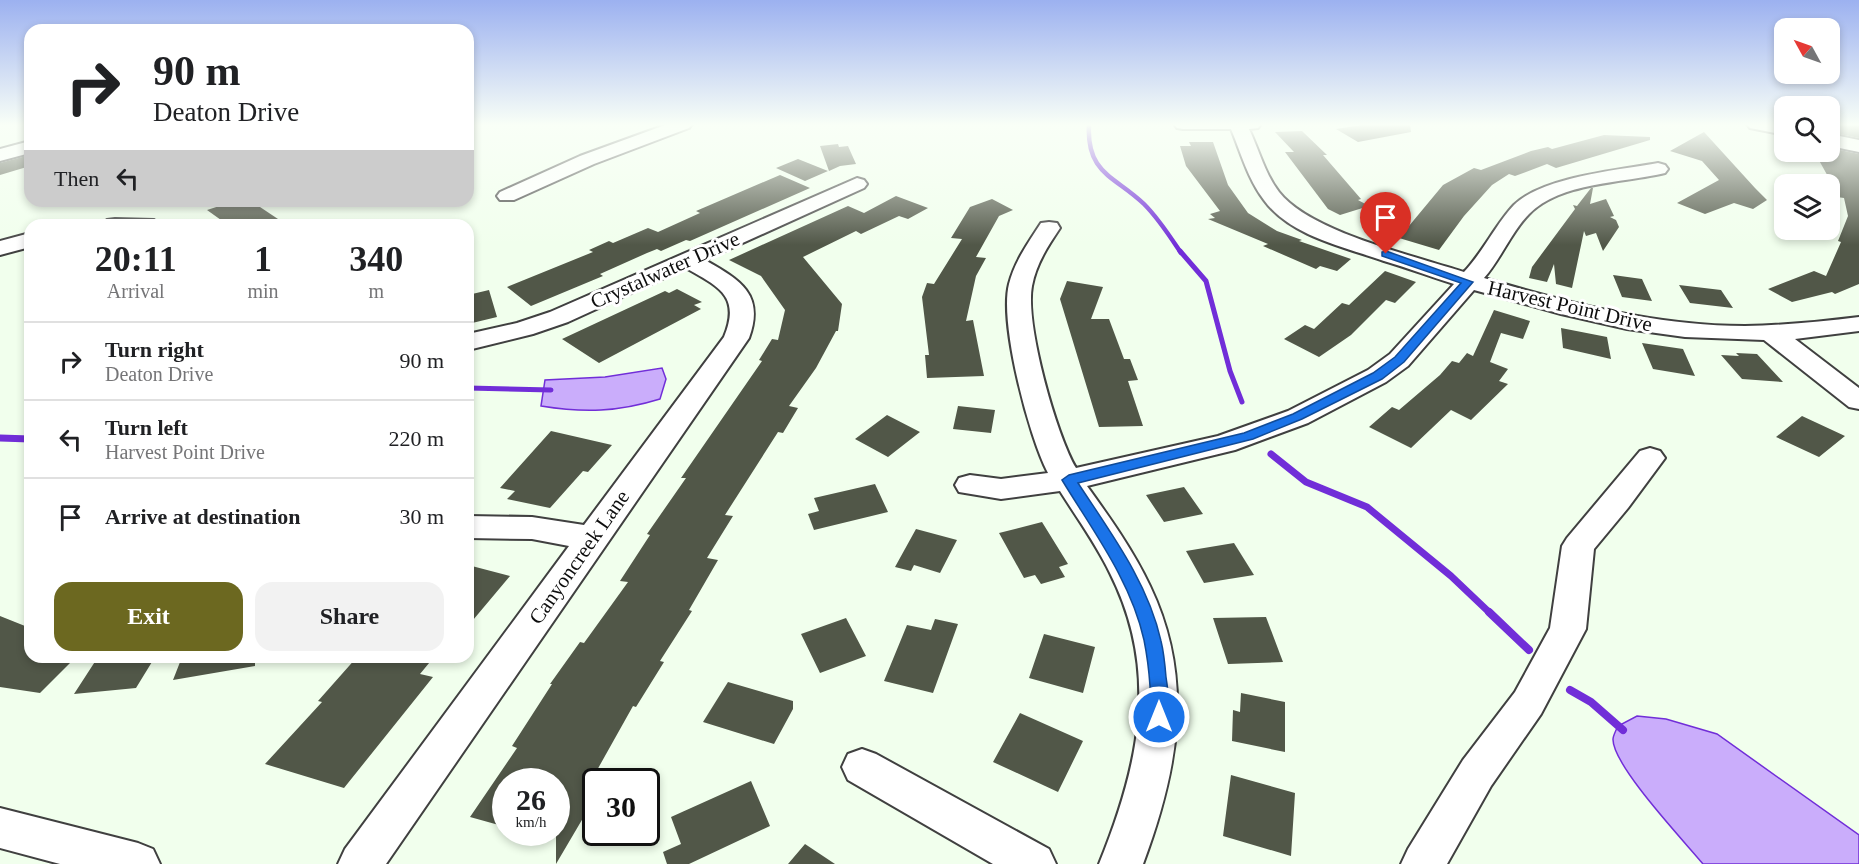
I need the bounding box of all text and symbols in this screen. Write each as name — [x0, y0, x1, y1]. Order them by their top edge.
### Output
north arrow — [1774, 18, 1840, 84]
map controls — [1774, 18, 1840, 240]
icon: right — [54, 48, 132, 126]
text: 90 m — [153, 48, 241, 94]
button: search — [1774, 96, 1840, 162]
text: Deaton Drive — [153, 97, 299, 127]
icon: left — [111, 162, 144, 195]
text: Then — [54, 166, 99, 191]
button: layers — [1774, 174, 1840, 240]
pin — [1360, 192, 1411, 254]
icon: arrive — [1369, 201, 1402, 234]
street label: Crystalwater Drive — [587, 226, 743, 314]
text: 20:11 — [95, 239, 177, 279]
text: 1 — [254, 239, 272, 279]
text: 340 — [349, 239, 403, 279]
street label: Harvest Point Drive — [1485, 275, 1655, 337]
text: Arrival — [107, 280, 165, 302]
text: min — [247, 280, 279, 302]
text: m — [368, 280, 384, 302]
text: Turn right — [105, 337, 204, 362]
icon: right — [54, 345, 87, 378]
text: 90 m — [399, 348, 444, 373]
text: Deaton Drive — [105, 363, 213, 385]
text: Turn left — [105, 415, 188, 440]
icon: left — [54, 423, 87, 456]
text: 220 m — [388, 426, 444, 451]
text: Harvest Point Drive — [105, 441, 265, 463]
street label: Canyoncreek Lane — [524, 485, 634, 629]
icon: arrive — [54, 501, 87, 534]
text: Arrive at destination — [105, 504, 301, 529]
text: 30 m — [399, 504, 444, 529]
button: Exit — [54, 582, 243, 651]
button: Share — [255, 582, 444, 651]
position arrow — [1127, 685, 1191, 749]
speed limit sign: 30 — [582, 768, 660, 846]
text: 26 — [516, 783, 546, 816]
text: km/h — [516, 814, 546, 830]

